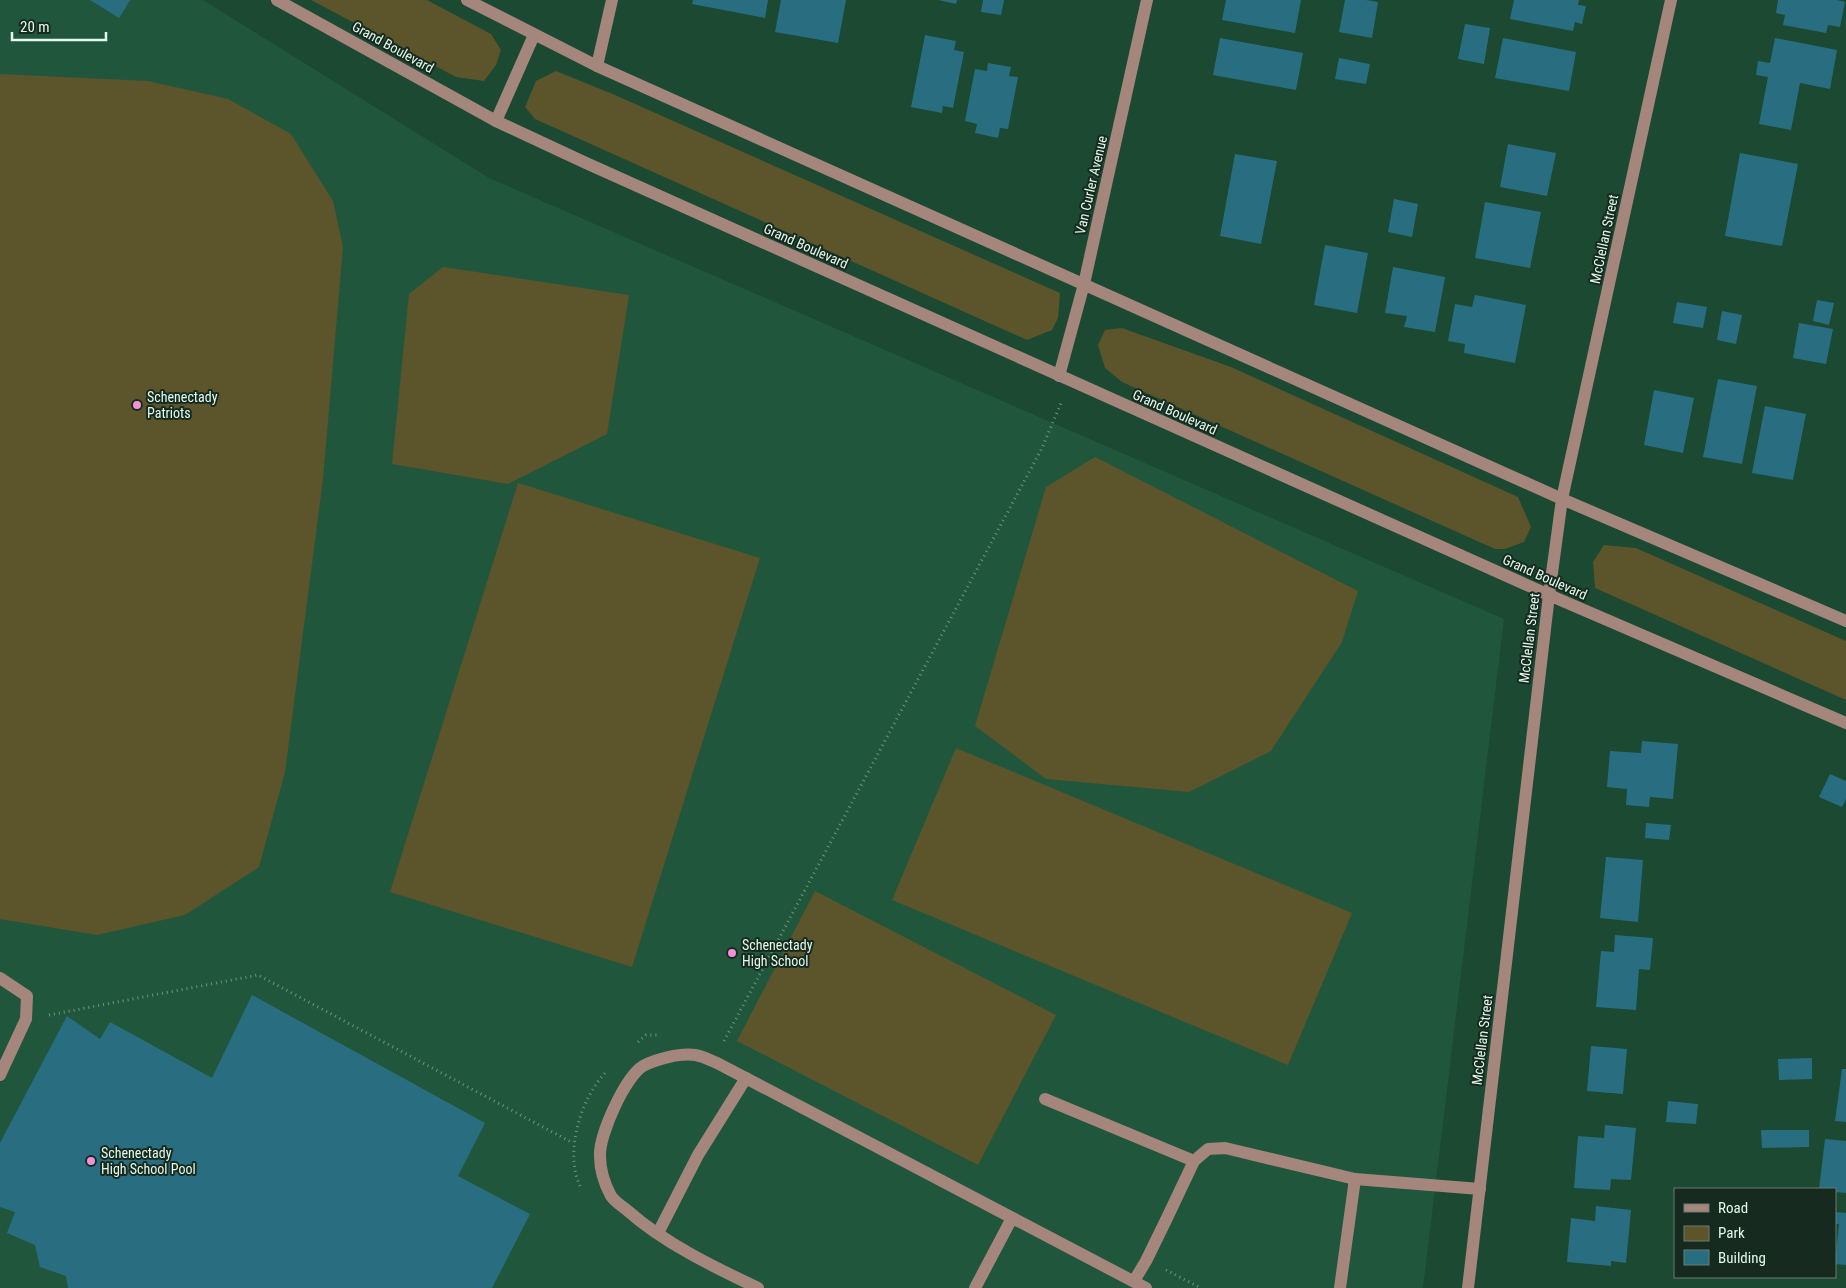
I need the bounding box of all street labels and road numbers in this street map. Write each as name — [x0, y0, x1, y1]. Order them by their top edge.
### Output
street label: Grand Boulevard — [349, 18, 437, 76]
street label: Van Curler Avenue — [1072, 134, 1110, 236]
street label: McClellan Street — [1587, 193, 1621, 285]
street label: Grand Boulevard — [761, 220, 851, 272]
street label: Grand Boulevard — [1130, 386, 1220, 438]
street label: Grand Boulevard — [1500, 551, 1590, 603]
street label: McClellan Street — [1516, 592, 1542, 684]
street label: McClellan Street — [1469, 994, 1495, 1086]

